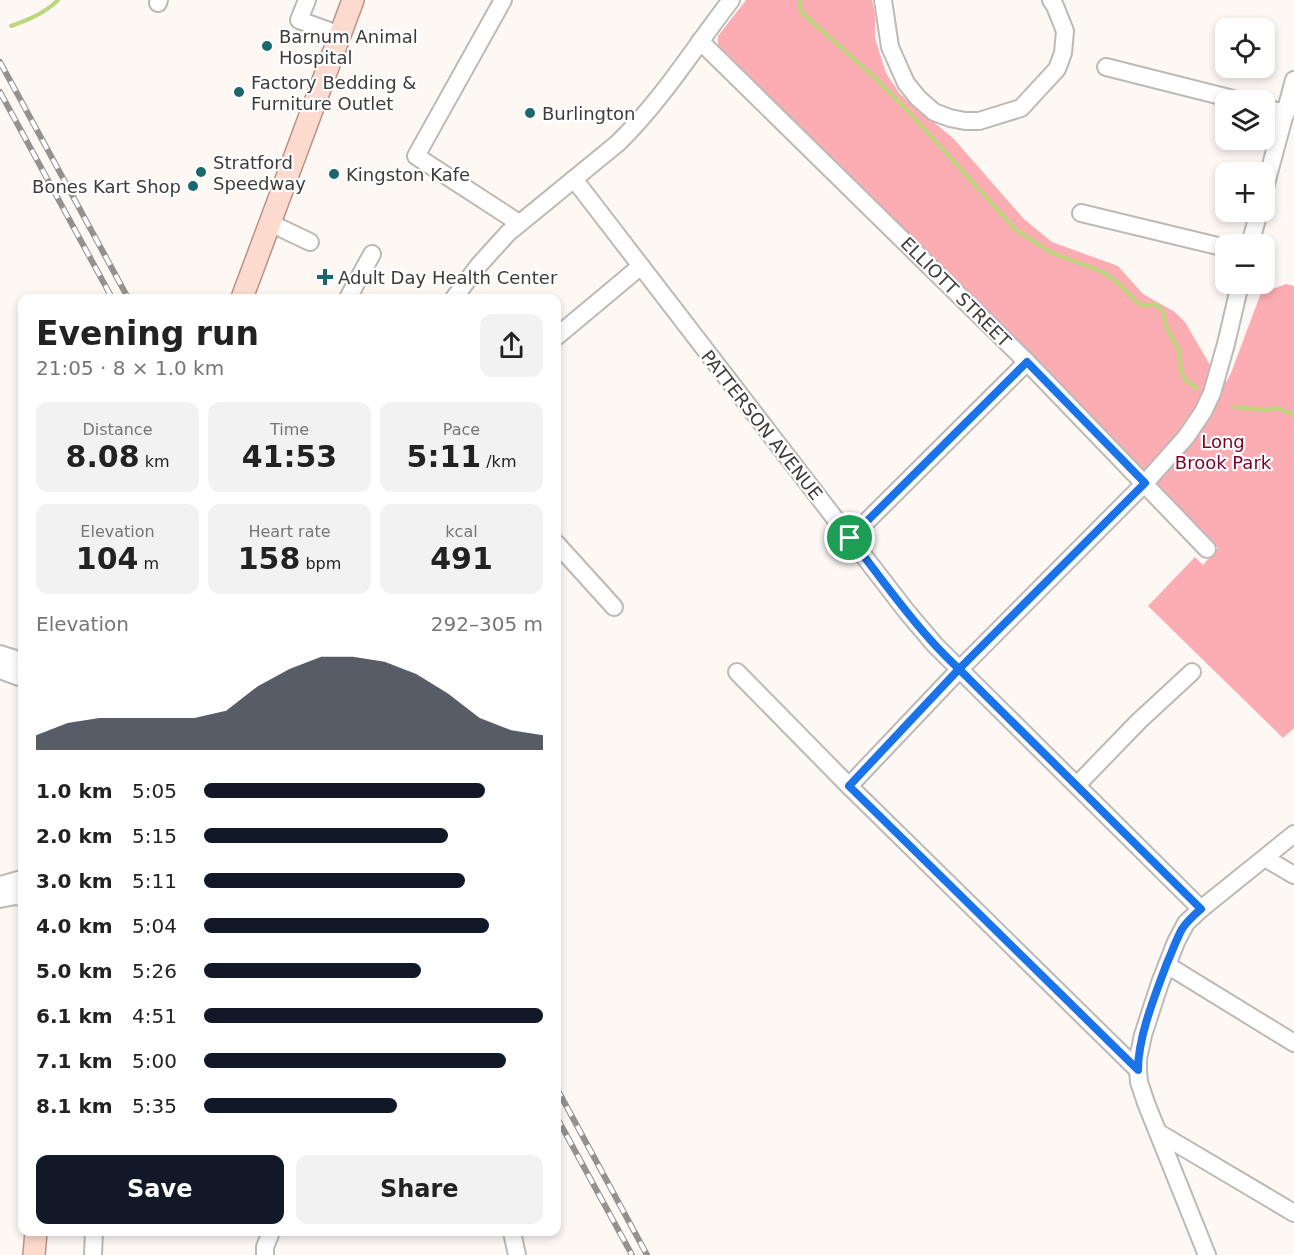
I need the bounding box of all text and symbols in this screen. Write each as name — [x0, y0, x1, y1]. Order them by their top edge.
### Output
map controls — [1215, 18, 1275, 294]
button: locate — [1215, 18, 1275, 78]
place label: Barnum Animal Hospital — [279, 26, 418, 68]
marker: Barnum Animal Hospital — [260, 39, 274, 53]
place label: Factory Bedding & Furniture Outlet — [251, 72, 416, 114]
marker: Factory Bedding & Furniture Outlet — [232, 85, 246, 99]
button: layers — [1215, 90, 1275, 150]
place label: Burlington — [542, 103, 635, 124]
marker: Burlington — [523, 106, 537, 120]
place label: Stratford Speedway — [213, 152, 306, 194]
button: + — [1215, 162, 1275, 222]
place label: Kingston Kafe — [346, 164, 470, 185]
marker: Stratford Speedway — [194, 165, 208, 179]
marker: Kingston Kafe — [327, 167, 341, 181]
place label: Bones Kart Shop — [32, 176, 181, 197]
marker: Bones Kart Shop — [186, 179, 200, 193]
street label: ELLIOTT STREET — [897, 233, 1016, 352]
button: − — [1215, 234, 1275, 294]
place label: Adult Day Health Center — [338, 267, 558, 288]
marker: Adult Day Health Center — [316, 268, 334, 286]
text: Evening run — [36, 314, 259, 353]
button: share — [480, 314, 543, 377]
street label: PATTERSON AVENUE — [697, 346, 827, 504]
text: 21:05 · 8 × 1.0 km — [36, 356, 224, 380]
text: Distance — [83, 420, 152, 439]
text: Time — [270, 420, 309, 439]
text: Pace — [443, 420, 480, 439]
park label: Long Brook Park — [1175, 431, 1272, 473]
text: 8.08 — [66, 439, 140, 474]
text: 41:53 — [242, 439, 337, 474]
text: 5:11 — [407, 439, 481, 474]
text: km — [140, 452, 169, 471]
text: /km — [481, 452, 516, 471]
pin — [824, 512, 875, 563]
icon: arrive — [833, 521, 866, 554]
text: Elevation — [80, 522, 155, 541]
text: Heart rate — [248, 522, 331, 541]
text: kcal — [445, 522, 478, 541]
text: 104 — [76, 541, 138, 576]
text: 158 — [238, 541, 300, 576]
text: 491 — [430, 541, 493, 576]
text: m — [138, 554, 159, 573]
text: bpm — [300, 554, 341, 573]
text: Elevation — [36, 612, 129, 636]
text: 292–305 m — [431, 612, 543, 636]
text: 1.0 km — [36, 779, 113, 803]
text: 5:05 — [132, 779, 177, 803]
text: 2.0 km — [36, 824, 113, 848]
text: 5:15 — [132, 824, 177, 848]
text: 3.0 km — [36, 869, 113, 893]
text: 5:11 — [132, 869, 177, 893]
text: 4.0 km — [36, 914, 113, 938]
text: 5:04 — [132, 914, 177, 938]
text: 5.0 km — [36, 959, 113, 983]
text: 5:26 — [132, 959, 177, 983]
text: 6.1 km — [36, 1004, 113, 1028]
text: 4:51 — [132, 1004, 177, 1028]
text: 7.1 km — [36, 1049, 113, 1073]
text: 5:00 — [132, 1049, 177, 1073]
text: 8.1 km — [36, 1094, 113, 1118]
text: 5:35 — [132, 1094, 177, 1118]
button: Save — [36, 1155, 284, 1224]
button: Share — [296, 1155, 543, 1224]

